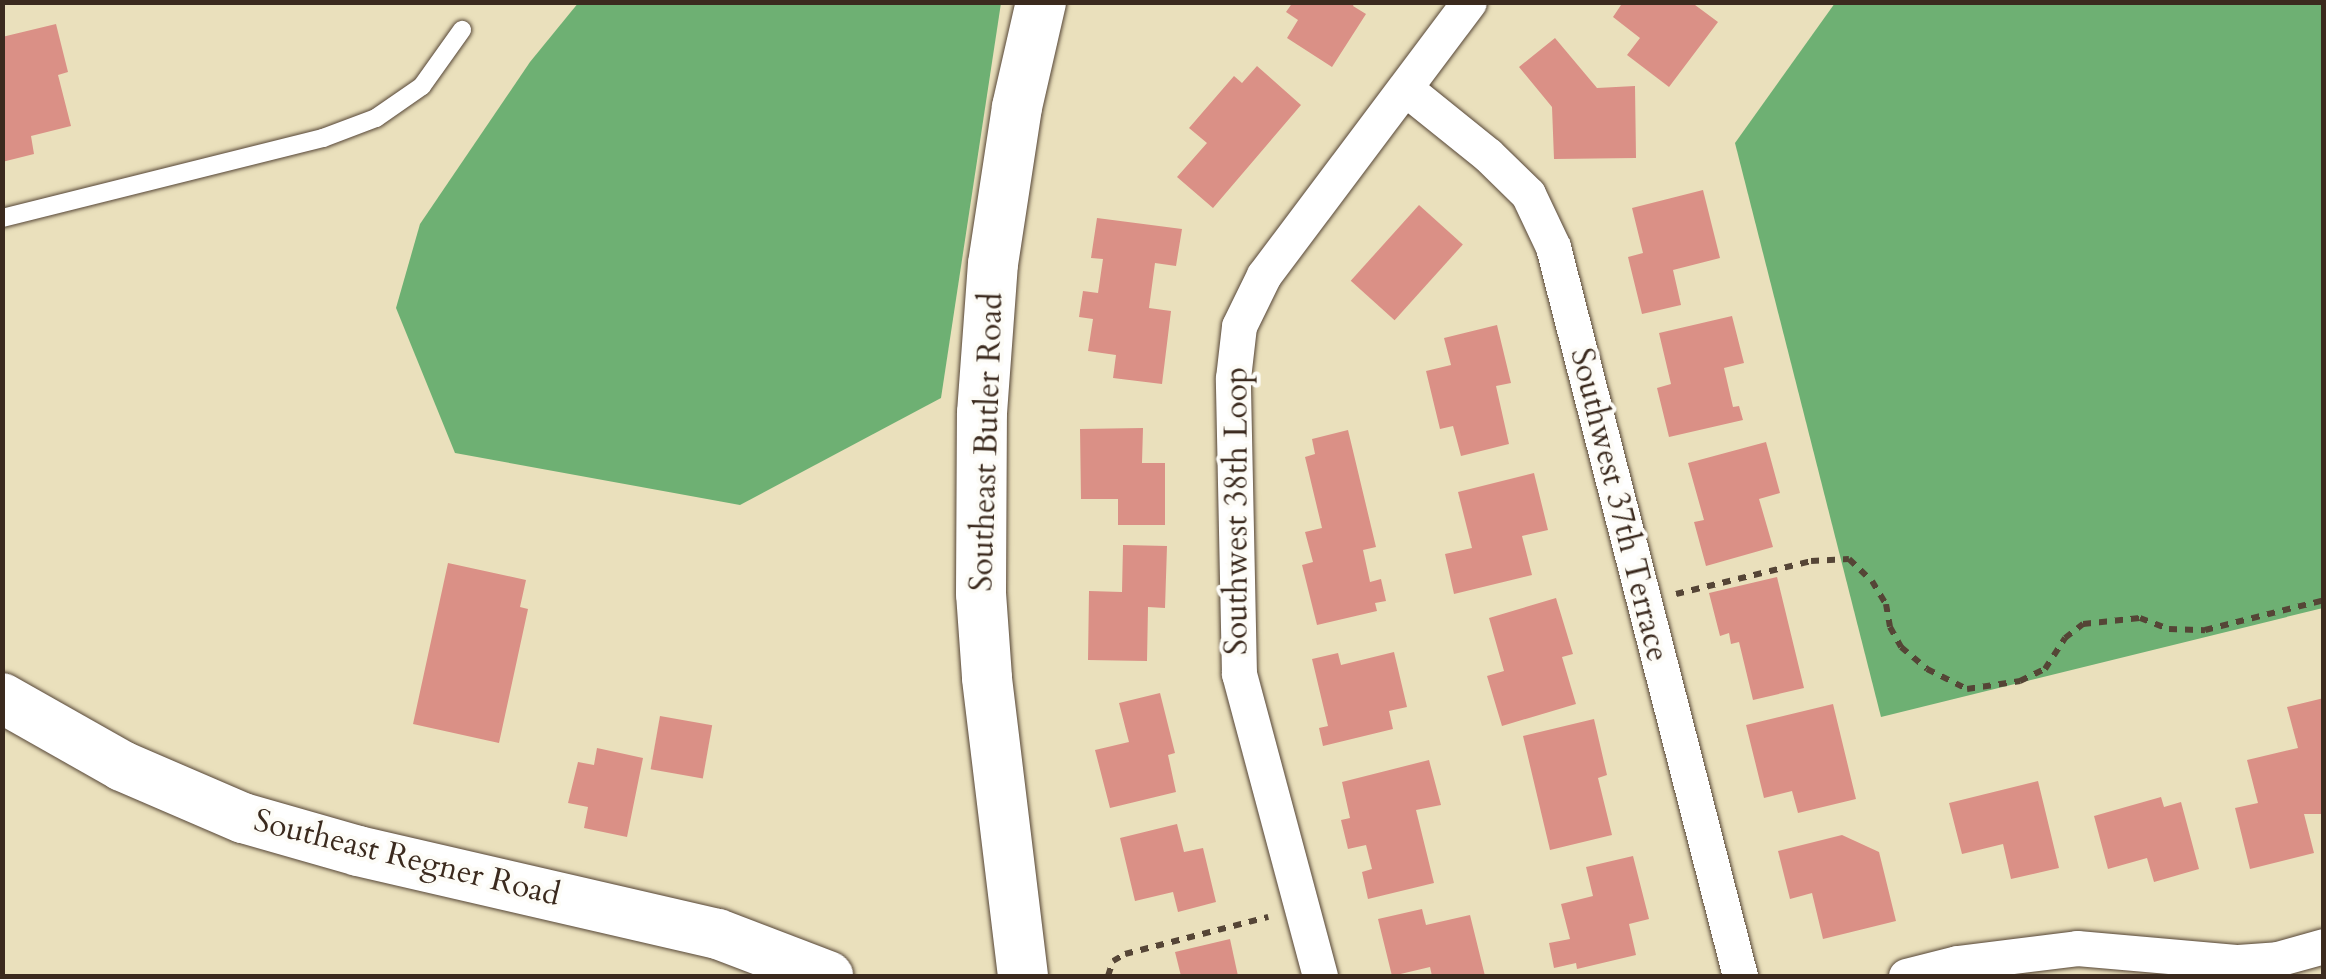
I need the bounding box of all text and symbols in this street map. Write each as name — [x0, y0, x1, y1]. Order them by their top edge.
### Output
street label: Southeast Butler Road — [963, 292, 1011, 592]
street label: Southwest 37th Terrace — [1561, 344, 1677, 666]
street label: Southwest 38th Loop — [1218, 367, 1256, 655]
street label: Southeast Regner Road — [250, 801, 564, 915]

